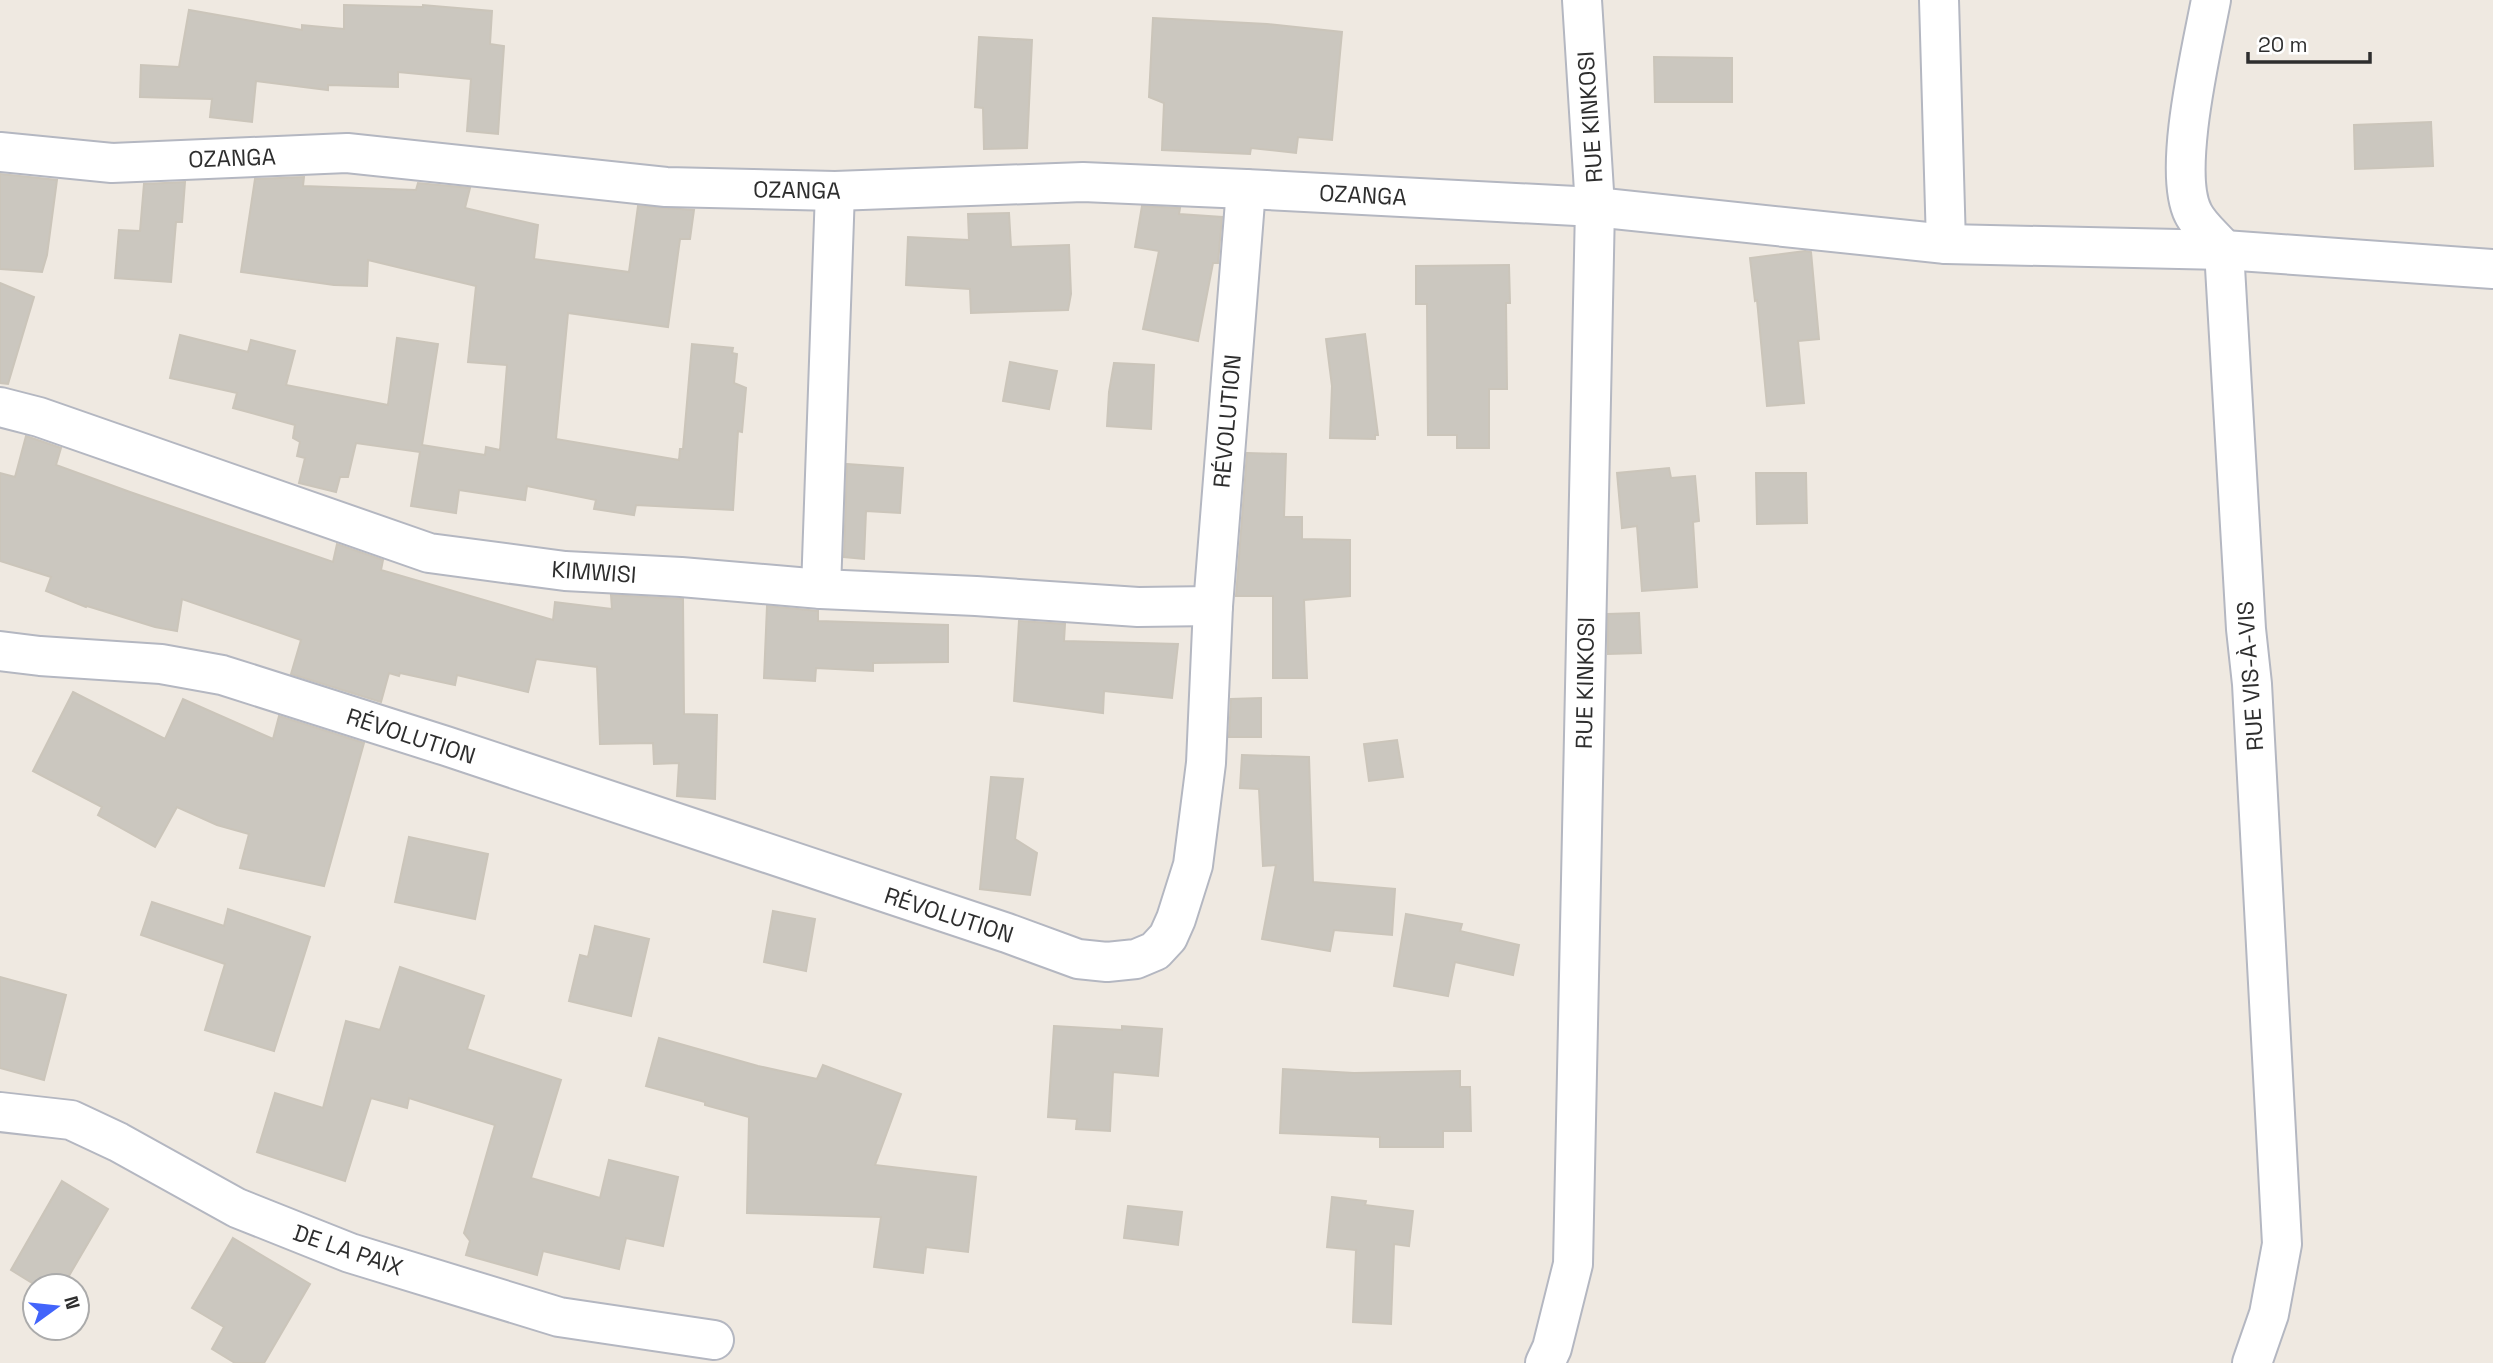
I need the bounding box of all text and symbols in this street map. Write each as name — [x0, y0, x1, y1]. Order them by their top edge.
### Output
scale bar — [2248, 21, 2370, 65]
text: 20 m — [2258, 31, 2308, 58]
street label: RUE KINKOSI — [1570, 50, 1610, 184]
street label: OZANGA — [188, 141, 276, 175]
street label: OZANGA — [753, 174, 841, 206]
street label: OZANGA — [1318, 178, 1408, 212]
street label: RÉVOLUTION — [1206, 353, 1248, 489]
street label: KIMWISI — [551, 554, 637, 590]
street label: RUE VIS-À-VIS — [2230, 600, 2270, 752]
street label: RUE KINKOSI — [1569, 617, 1601, 749]
street label: RÉVOLUTION — [343, 701, 479, 771]
street label: RÉVOLUTION — [881, 880, 1017, 950]
street label: DE LA PAIX — [289, 1217, 407, 1283]
north arrow — [21, 1272, 91, 1342]
text: N — [58, 1293, 86, 1312]

